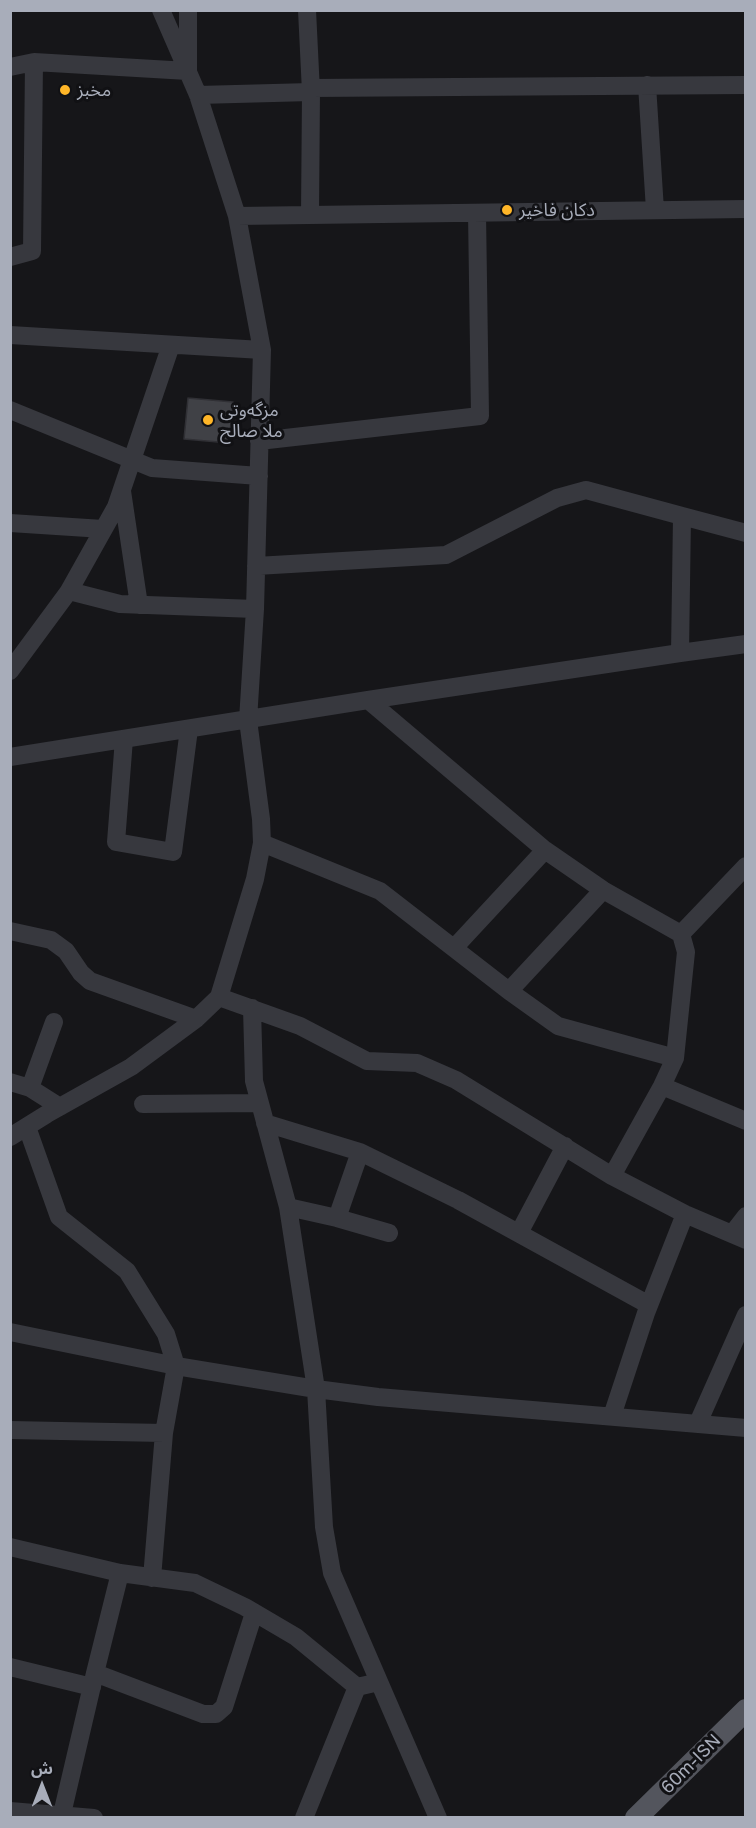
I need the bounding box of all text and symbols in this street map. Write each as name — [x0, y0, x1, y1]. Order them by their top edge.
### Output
place label: مخبز — [77, 79, 111, 101]
marker: مخبز — [58, 83, 72, 97]
place label: دكان فاخیر — [519, 199, 595, 221]
marker: دكان فاخیر — [500, 203, 514, 217]
place label: مزگه‌وتی ملا صالح — [220, 399, 283, 442]
marker: مزگه‌وتی ملا صالح — [201, 413, 215, 427]
street label: 60m-ISN — [657, 1730, 725, 1798]
north arrow — [12, 1756, 72, 1816]
text: ش — [31, 1758, 53, 1778]

